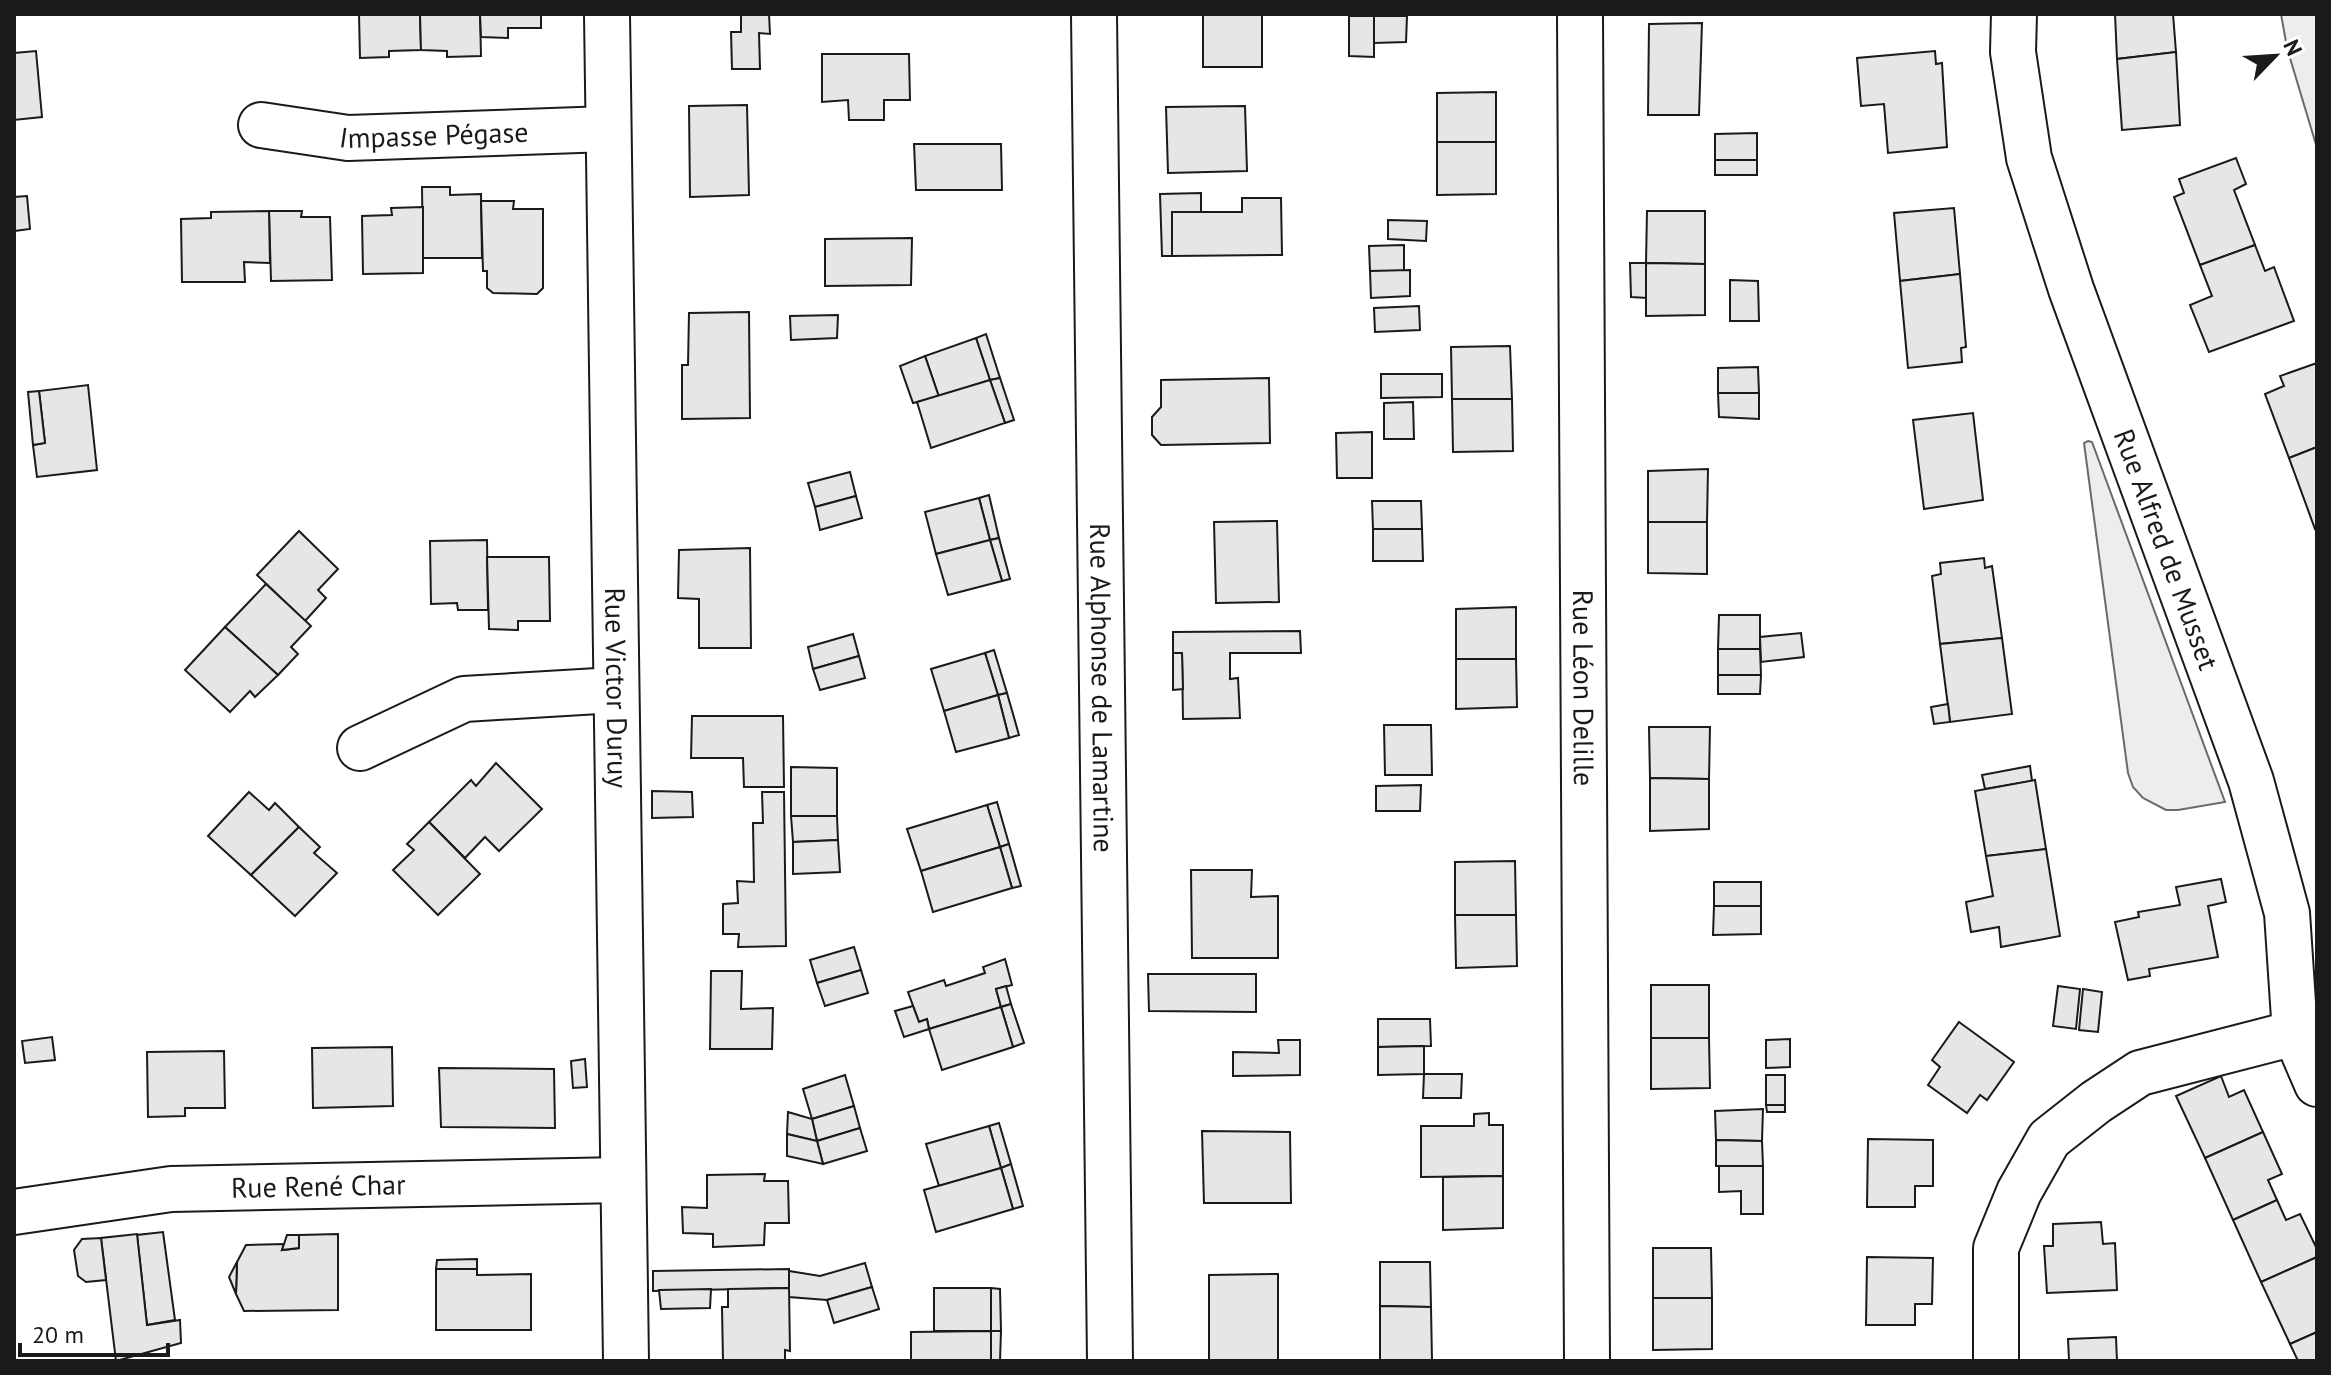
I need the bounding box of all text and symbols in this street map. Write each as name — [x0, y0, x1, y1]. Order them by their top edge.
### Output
north arrow — [2235, 16, 2315, 96]
text: N — [2277, 35, 2309, 60]
street label: Impasse Pégase — [337, 113, 529, 156]
street label: Rue Alfred de Musset — [2106, 424, 2228, 675]
street label: Rue Alphonse de Lamartine — [1082, 523, 1123, 853]
street label: Rue Victor Duruy — [597, 587, 637, 789]
street label: Rue Léon Delille — [1565, 590, 1603, 786]
street label: Rue René Char — [231, 1165, 406, 1206]
scale bar — [20, 1307, 168, 1357]
text: 20 m — [32, 1319, 84, 1350]

